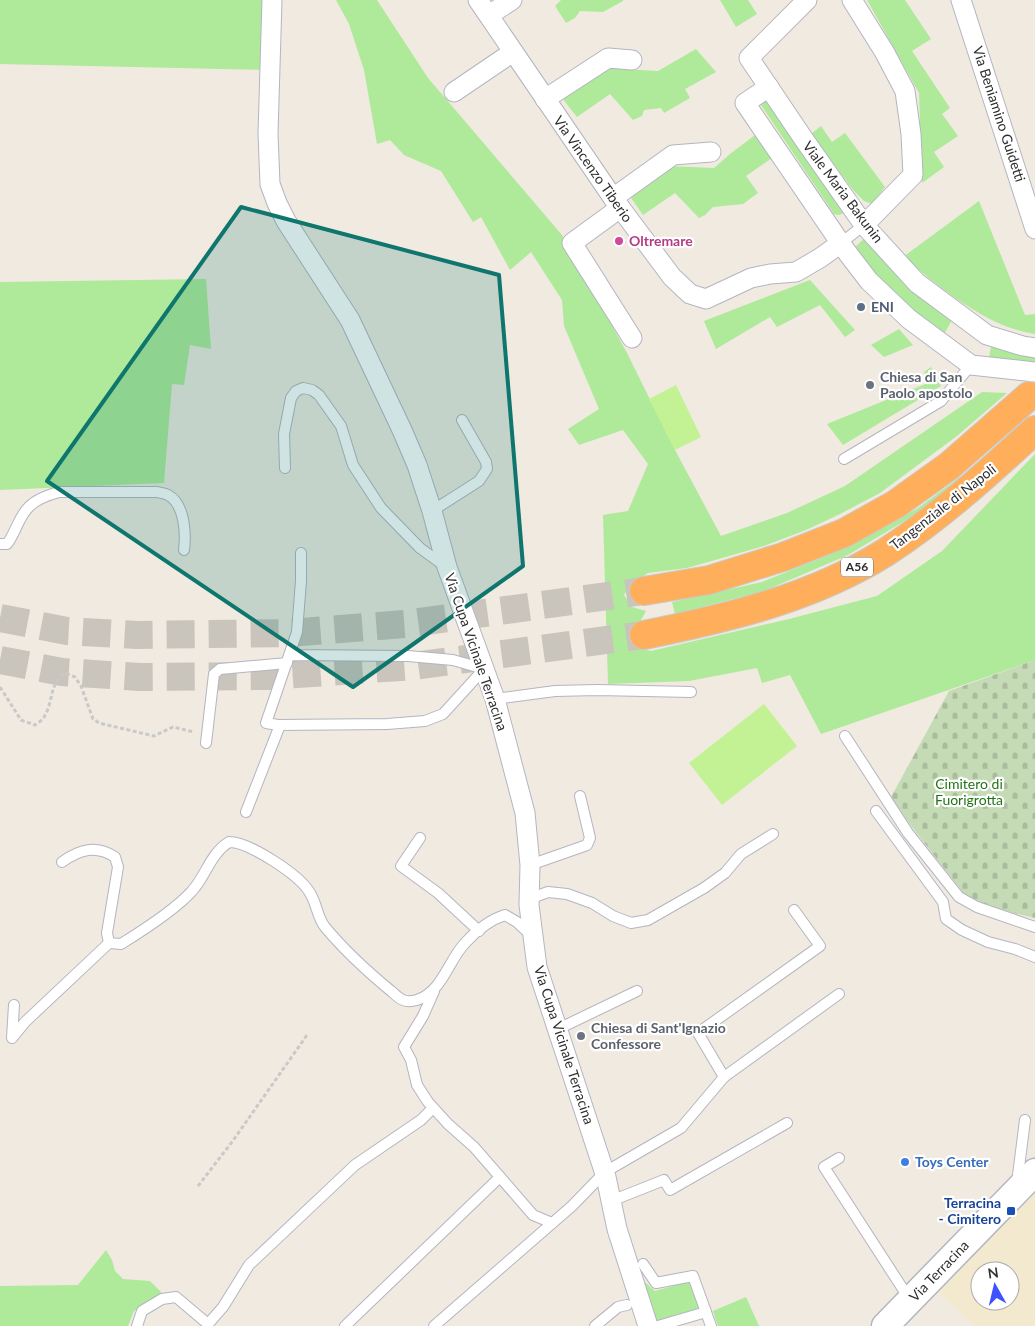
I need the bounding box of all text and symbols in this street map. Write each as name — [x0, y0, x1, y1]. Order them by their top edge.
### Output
street label: Via Beniamino Guidetti — [970, 44, 1029, 184]
street label: Via Vincenzo Tiberio — [550, 112, 636, 225]
street label: Viale Maria Bakunin — [800, 138, 887, 246]
place label: Oltremare — [629, 232, 693, 249]
marker: Oltremare — [613, 235, 625, 247]
place label: ENI — [871, 298, 894, 315]
marker: ENI — [855, 301, 867, 313]
place label: Chiesa di San Paolo apostolo — [880, 368, 973, 401]
marker: Chiesa di San Paolo apostolo — [864, 379, 876, 391]
street label: Tangenziale di Napoli — [886, 460, 999, 553]
road number: A56 — [841, 558, 873, 576]
street label: Via Cupa Vicinale Terracina — [441, 571, 511, 733]
park label: Cimitero di Fuorigrotta — [935, 775, 1003, 808]
street label: Via Cupa Vicinale Terracina — [531, 963, 598, 1126]
place label: Chiesa di Sant'Ignazio Confessore — [591, 1019, 726, 1052]
marker: Chiesa di Sant'Ignazio Confessore — [575, 1030, 587, 1042]
place label: Toys Center — [915, 1153, 989, 1170]
marker: Toys Center — [899, 1156, 911, 1168]
place label: Terracina - Cimitero — [939, 1194, 1001, 1227]
marker: Terracina - Cimitero — [1005, 1205, 1017, 1217]
street label: Via Terracina — [905, 1236, 972, 1305]
north arrow — [970, 1261, 1020, 1311]
text: N — [987, 1263, 1000, 1282]

